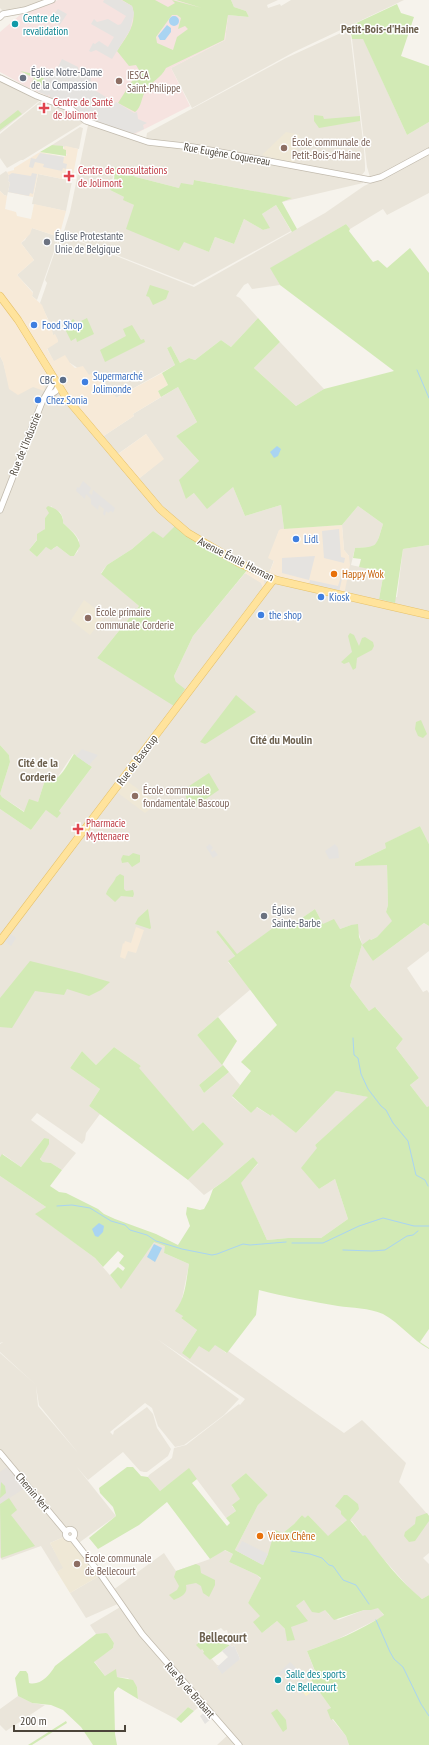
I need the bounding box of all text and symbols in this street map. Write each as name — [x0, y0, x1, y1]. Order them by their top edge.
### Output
place label: Centre de revalidation — [23, 11, 68, 38]
marker: Centre de revalidation — [10, 19, 20, 29]
district label: Petit-Bois-d'Haine — [341, 21, 419, 36]
place label: Église Notre-Dame de la Compassion — [31, 65, 103, 92]
place label: IESCA Saint-Philippe — [127, 68, 181, 95]
marker: Église Notre-Dame de la Compassion — [18, 73, 28, 83]
marker: IESCA Saint-Philippe — [114, 76, 124, 86]
place label: Centre de Santé de Jolimont — [53, 95, 114, 122]
marker: Centre de Santé de Jolimont — [38, 102, 50, 114]
place label: École communale de Petit-Bois-d'Haine — [292, 135, 371, 162]
street label: Rue Eugène Coquereau — [183, 139, 272, 169]
marker: École communale de Petit-Bois-d'Haine — [279, 143, 289, 153]
place label: Centre de consultations de Jolimont — [78, 163, 167, 190]
marker: Centre de consultations de Jolimont — [63, 170, 75, 182]
place label: Église Protestante Unie de Belgique — [55, 229, 124, 256]
marker: Église Protestante Unie de Belgique — [42, 237, 52, 247]
place label: Food Shop — [42, 318, 82, 332]
marker: Food Shop — [29, 320, 39, 330]
place label: Supermarché Jolimonde — [92, 369, 143, 396]
place label: CBC — [40, 373, 55, 387]
marker: CBC — [58, 375, 68, 385]
marker: Supermarché Jolimonde — [80, 377, 90, 387]
place label: Chez Sonia — [46, 393, 87, 407]
marker: Chez Sonia — [33, 395, 43, 405]
street label: Rue de l'Industrie — [6, 410, 44, 478]
place label: Lidl — [304, 532, 319, 546]
street label: Avenue Émile Herman — [196, 534, 277, 584]
marker: Lidl — [291, 534, 301, 544]
place label: Happy Wok — [342, 567, 384, 581]
marker: Happy Wok — [329, 569, 339, 579]
place label: Kiosk — [329, 590, 350, 604]
marker: Kiosk — [316, 592, 326, 602]
place label: École primaire communale Corderie — [96, 605, 174, 632]
place label: the shop — [269, 608, 302, 622]
marker: the shop — [256, 610, 266, 620]
marker: École primaire communale Corderie — [83, 613, 93, 623]
street label: Rue de Bascoup — [113, 732, 161, 788]
district label: Cité du Moulin — [250, 732, 312, 747]
district label: Cité de la Corderie — [18, 755, 58, 784]
place label: École communale fondamentale Bascoup — [143, 783, 229, 810]
marker: École communale fondamentale Bascoup — [130, 791, 140, 801]
place label: Pharmacie Myttenaere — [86, 816, 129, 843]
marker: Pharmacie Myttenaere — [73, 824, 83, 834]
place label: Église Sainte-Barbe — [272, 903, 321, 930]
marker: Église Sainte-Barbe — [259, 911, 269, 921]
street label: Chemin Vert — [13, 1470, 53, 1514]
place label: Vieux Chêne — [267, 1529, 316, 1543]
marker: Vieux Chêne — [255, 1531, 265, 1541]
place label: École communale de Bellecourt — [85, 1551, 152, 1578]
marker: École communale de Bellecourt — [72, 1559, 82, 1569]
district label: Bellecourt — [199, 1629, 247, 1646]
street label: Rue Ry de Brabant — [162, 1659, 218, 1721]
place label: Salle des sports de Bellecourt — [286, 1667, 346, 1694]
marker: Salle des sports de Bellecourt — [273, 1675, 283, 1685]
scale bar — [14, 1707, 125, 1733]
text: 200 m — [20, 1713, 47, 1728]

